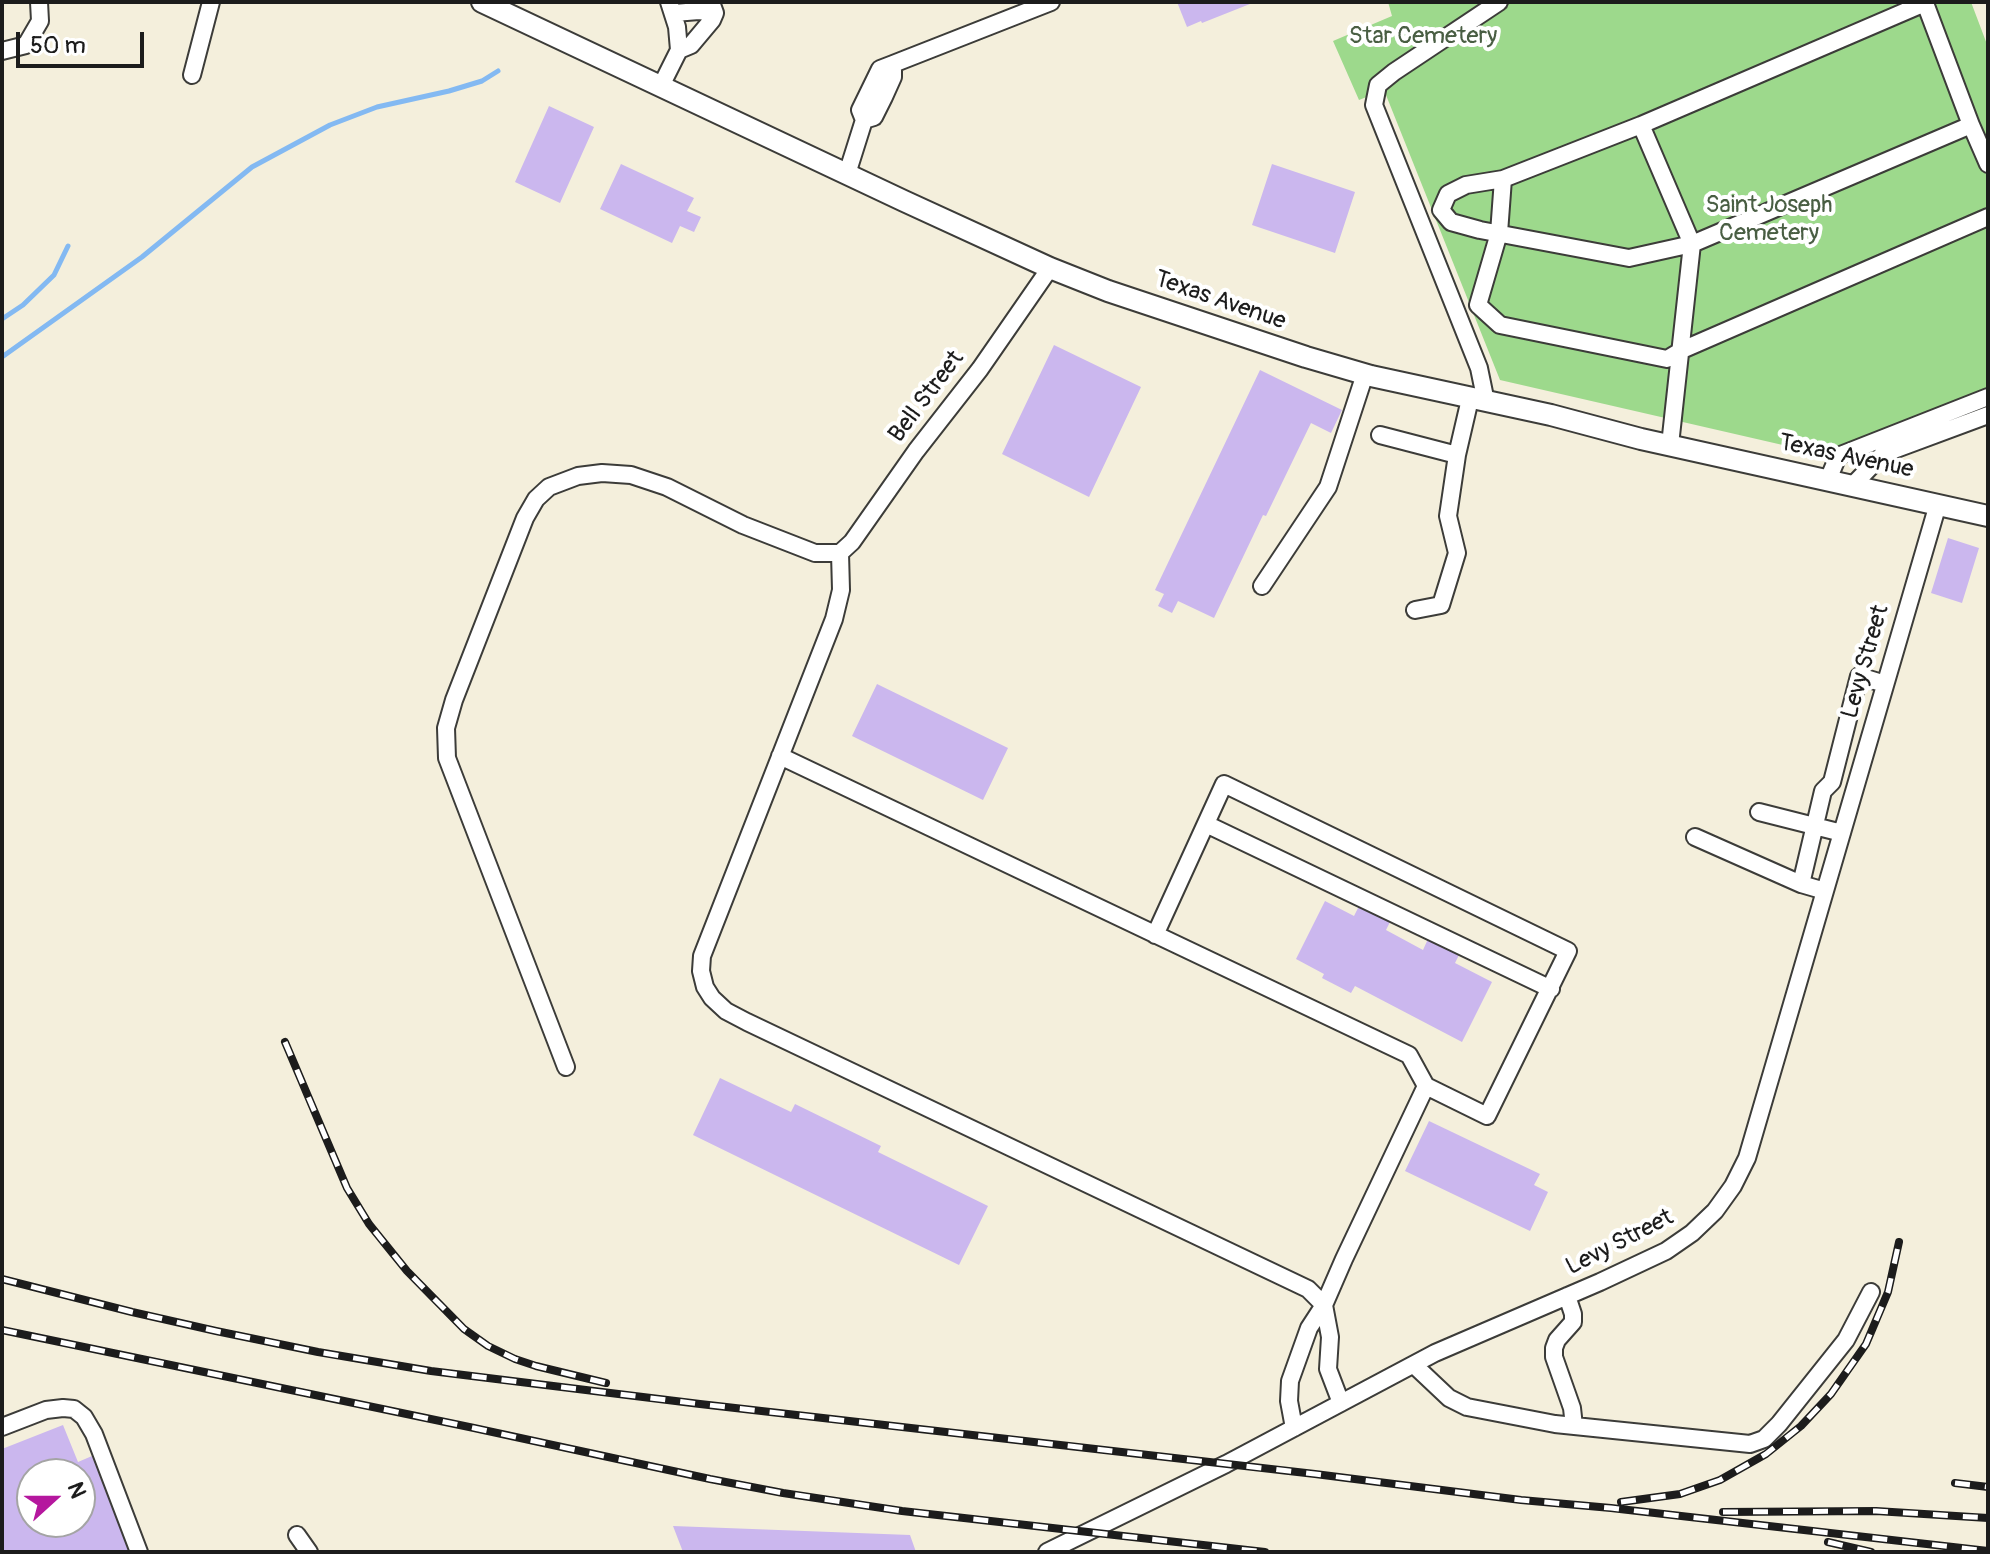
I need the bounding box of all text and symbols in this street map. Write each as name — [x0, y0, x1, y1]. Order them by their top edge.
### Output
scale bar — [20, 16, 148, 66]
park label: Star Cemetery — [1349, 23, 1497, 51]
text: 50 m — [30, 31, 86, 60]
park label: Saint Joseph Cemetery — [1706, 192, 1832, 248]
street label: Texas Avenue — [1151, 265, 1289, 337]
street label: Bell Street — [883, 346, 971, 448]
street label: Texas Avenue — [1776, 429, 1916, 485]
street label: Levy Street — [1836, 602, 1896, 722]
street label: Levy Street — [1561, 1204, 1679, 1282]
north arrow — [16, 1458, 96, 1538]
text: N — [61, 1478, 92, 1502]

